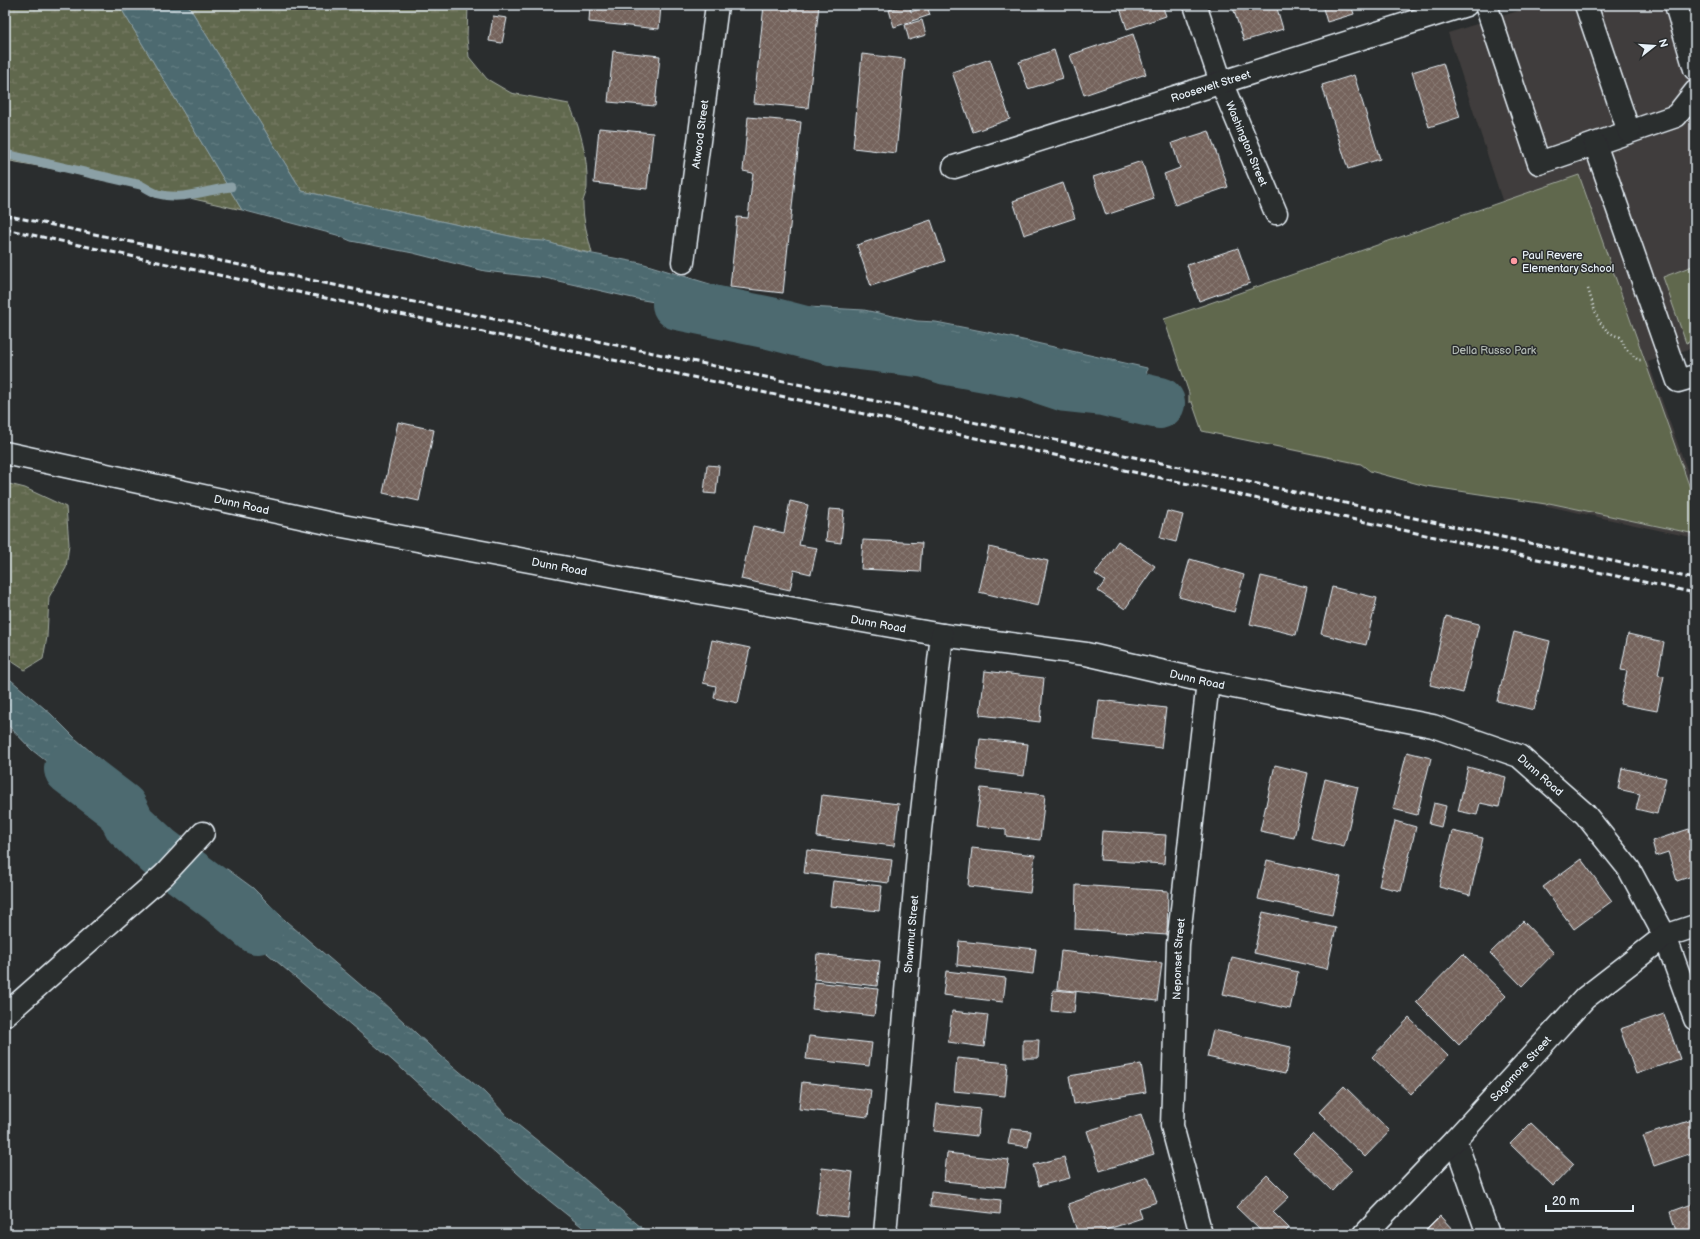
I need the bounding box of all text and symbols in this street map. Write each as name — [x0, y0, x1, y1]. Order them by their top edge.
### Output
north arrow — [1634, 26, 1674, 66]
text: N — [1656, 37, 1671, 49]
street label: Roosevelt Street — [1169, 67, 1253, 105]
street label: Atwood Street — [689, 98, 711, 169]
street label: Washington Street — [1223, 99, 1270, 189]
place label: Paul Revere Elementary School — [1522, 249, 1614, 275]
marker: Paul Revere Elementary School — [1509, 256, 1519, 266]
park label: Della Russo Park — [1452, 344, 1537, 357]
street label: Dunn Road — [213, 493, 270, 517]
street label: Dunn Road — [531, 555, 588, 579]
street label: Dunn Road — [849, 613, 907, 636]
street label: Dunn Road — [1168, 667, 1226, 692]
street label: Dunn Road — [1515, 752, 1566, 799]
street label: Shawmut Street — [902, 894, 921, 974]
street label: Neponset Street — [1170, 917, 1188, 1000]
street label: Sagamore Street — [1488, 1033, 1554, 1104]
scale bar — [1546, 1187, 1633, 1213]
text: 20 m — [1552, 1194, 1579, 1209]

